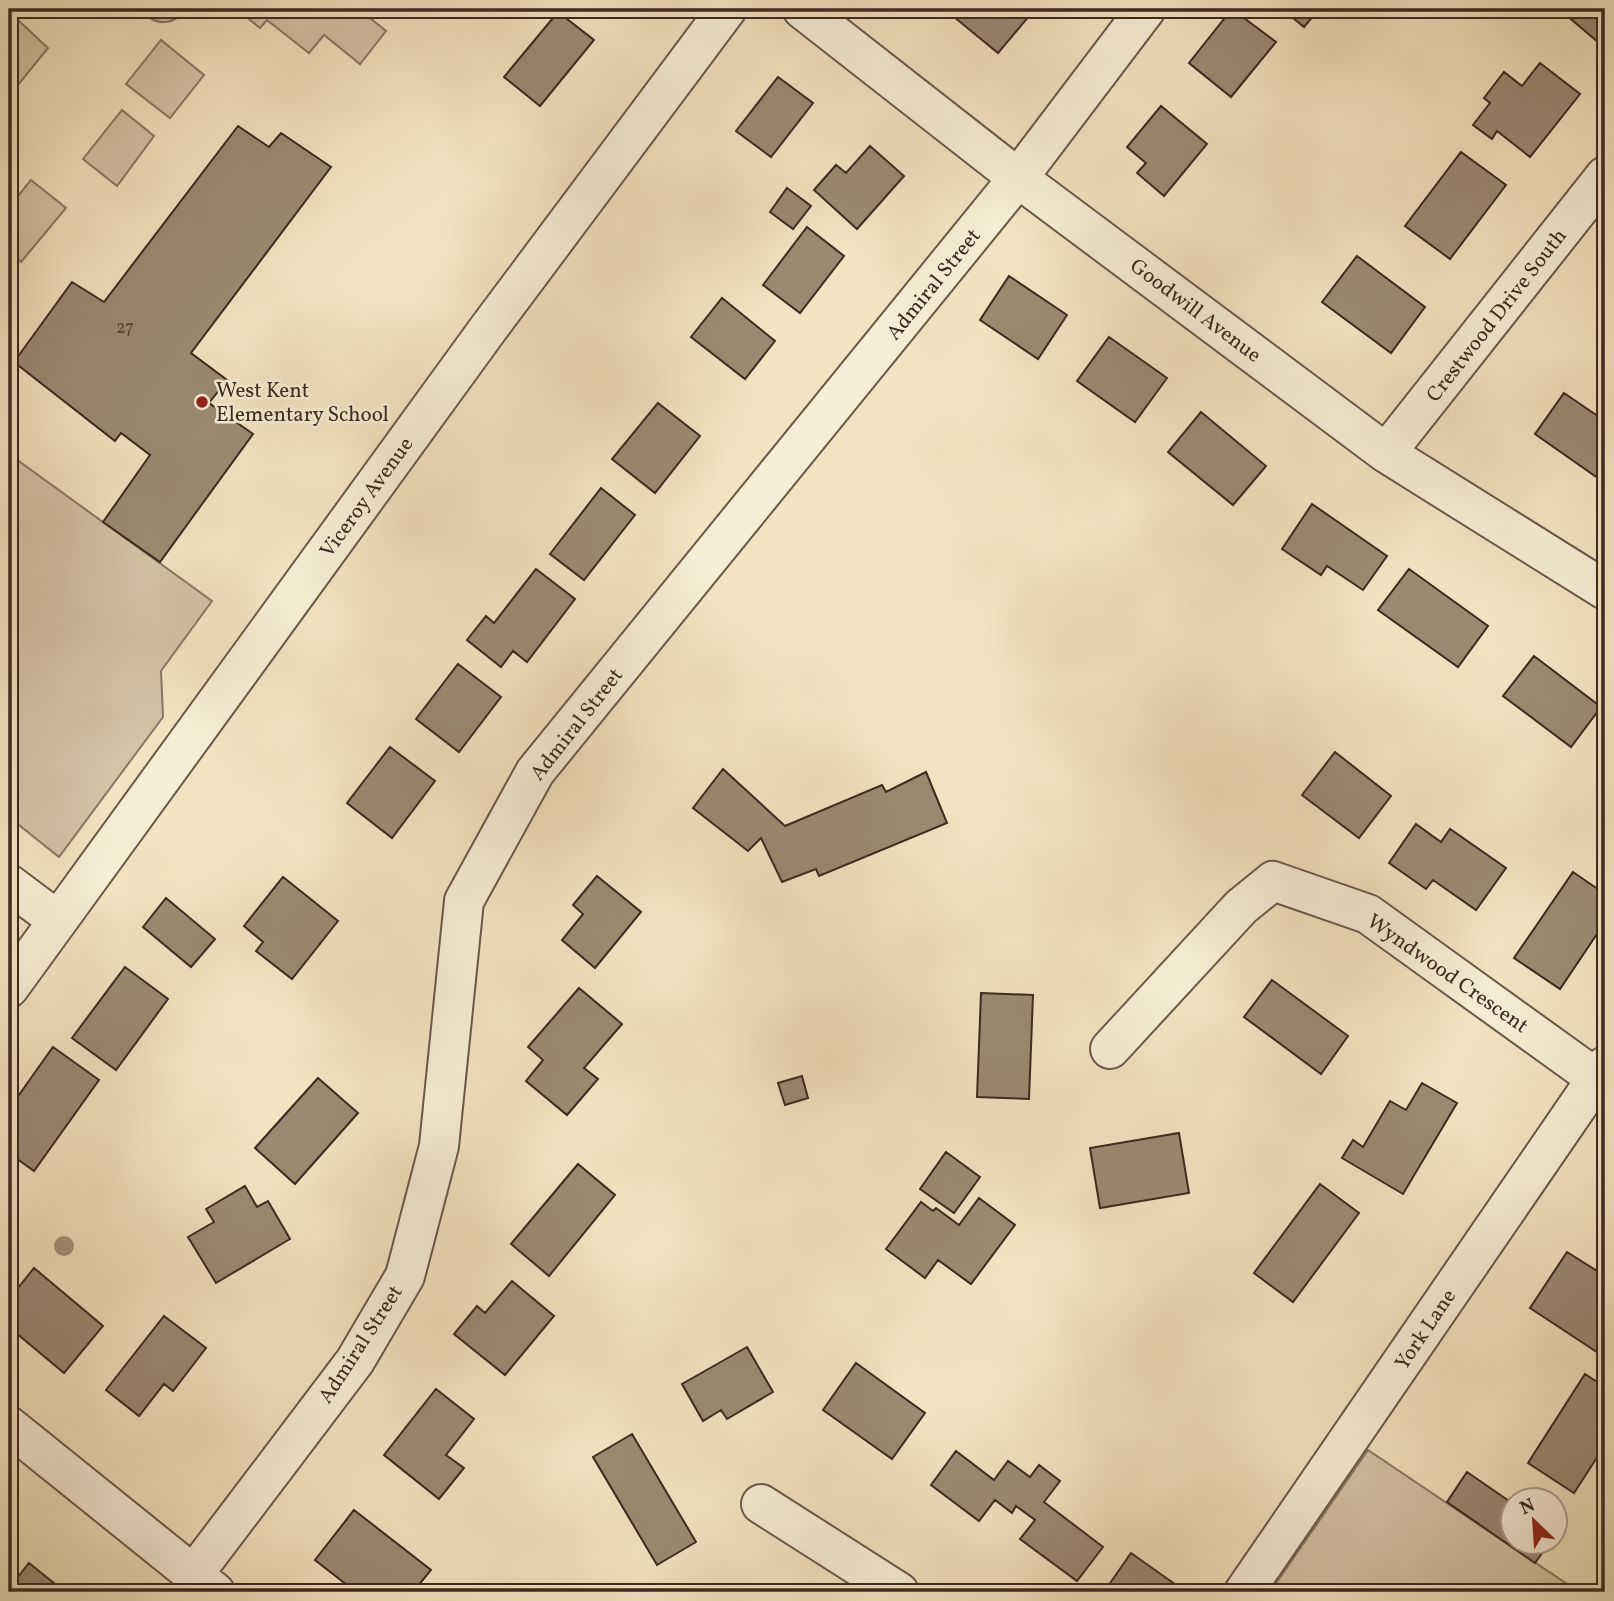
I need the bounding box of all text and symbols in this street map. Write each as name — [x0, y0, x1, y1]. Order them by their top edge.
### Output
street label: Admiral Street — [880, 223, 988, 347]
street label: Crestwood Drive South — [1420, 223, 1574, 409]
street label: Goodwill Avenue — [1123, 252, 1267, 370]
house number: 27 — [116, 316, 134, 341]
place label: West Kent Elementary School — [216, 377, 389, 430]
marker: West Kent Elementary School — [194, 394, 210, 410]
street label: Viceroy Avenue — [314, 432, 421, 564]
street label: Admiral Street — [524, 662, 630, 787]
street label: Wyndwood Crescent — [1361, 908, 1534, 1041]
street label: Admiral Street — [312, 1280, 410, 1410]
street label: York Lane — [1389, 1284, 1464, 1376]
north arrow — [1498, 1486, 1568, 1556]
text: N — [1516, 1493, 1540, 1522]

